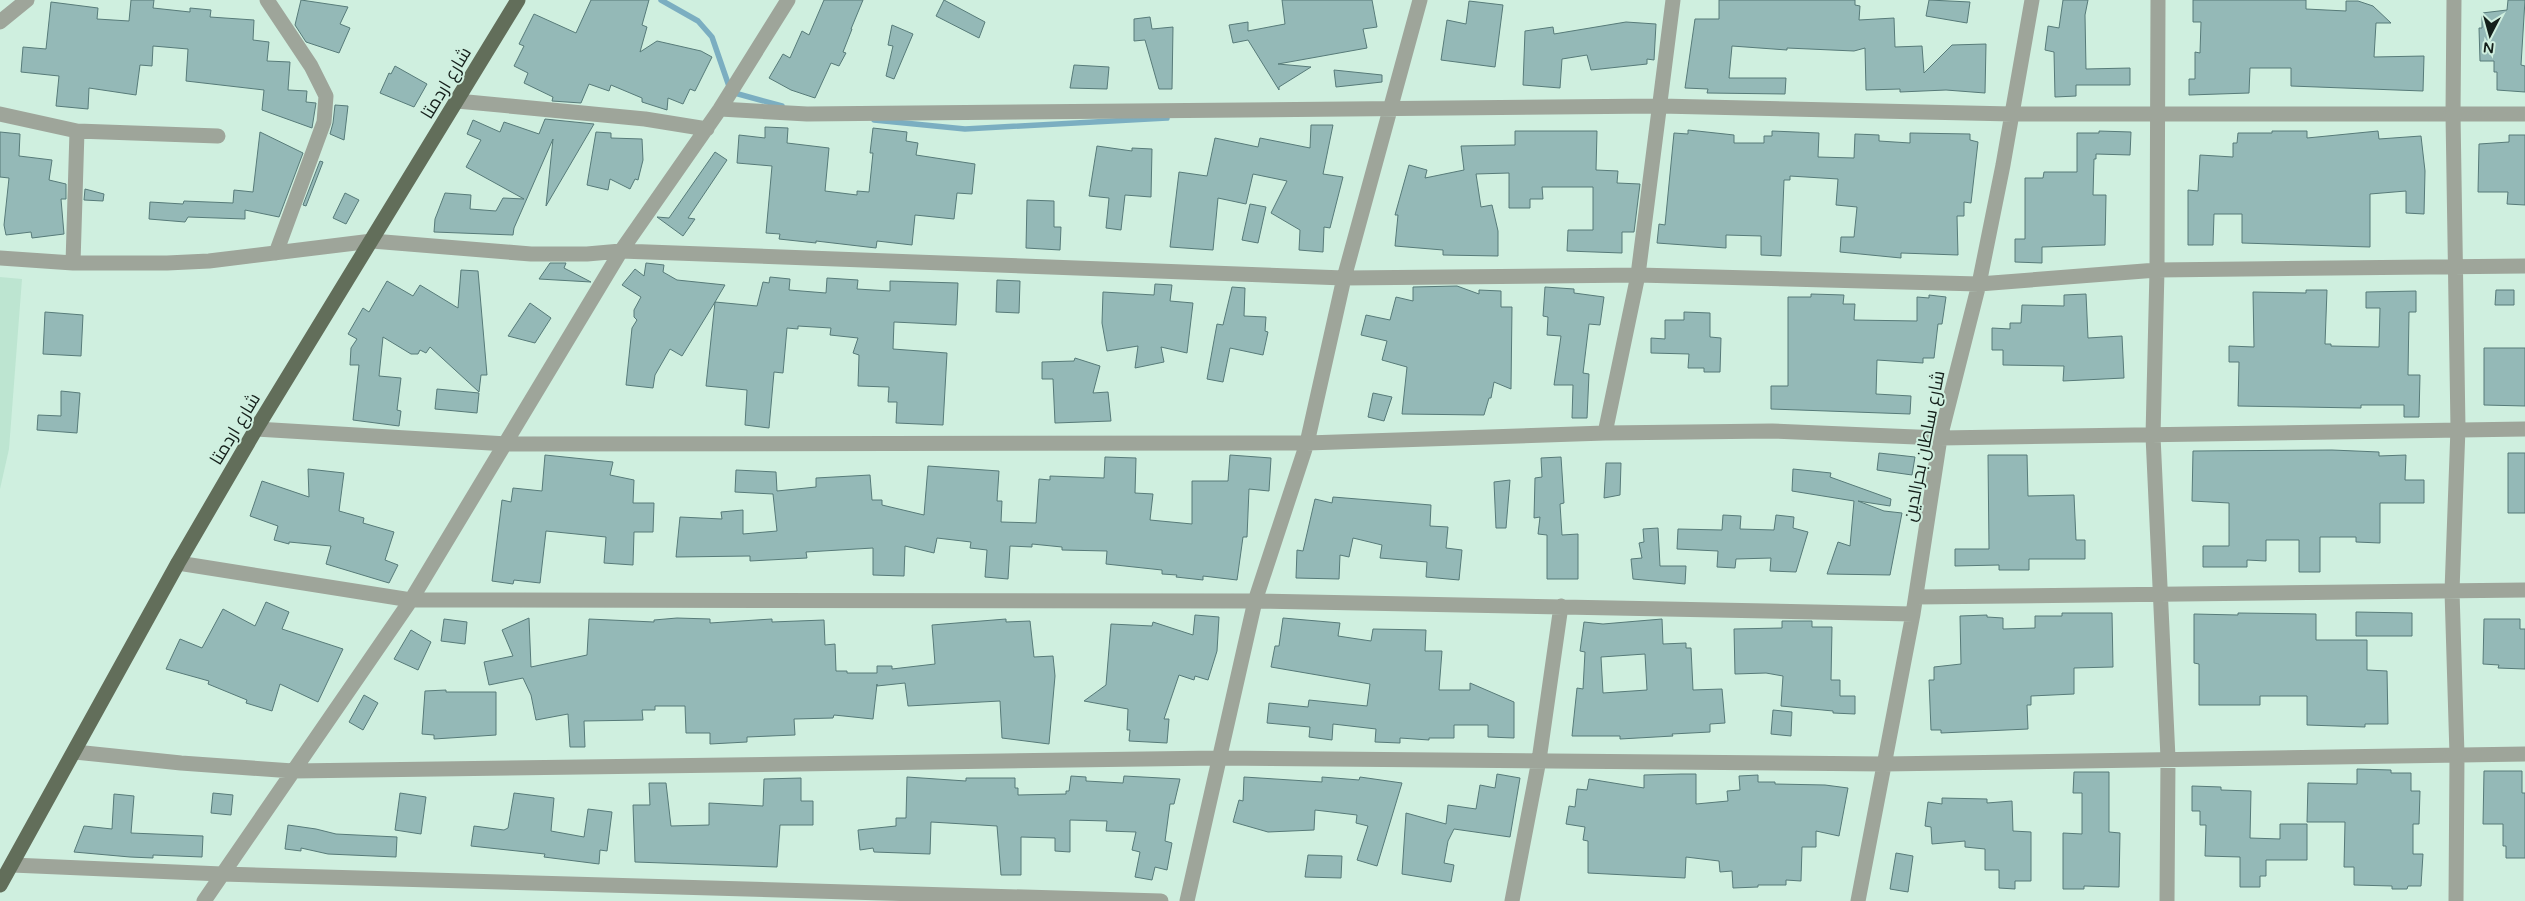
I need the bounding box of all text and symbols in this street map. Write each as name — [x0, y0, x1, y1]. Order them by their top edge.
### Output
north arrow — [2465, 10, 2515, 60]
text: N — [2482, 38, 2495, 56]
street label: شارع اردمتا — [416, 43, 477, 123]
street label: شارع سلطان بحرالدين — [1899, 369, 1950, 524]
street label: شارع اردمتا — [205, 389, 266, 469]

